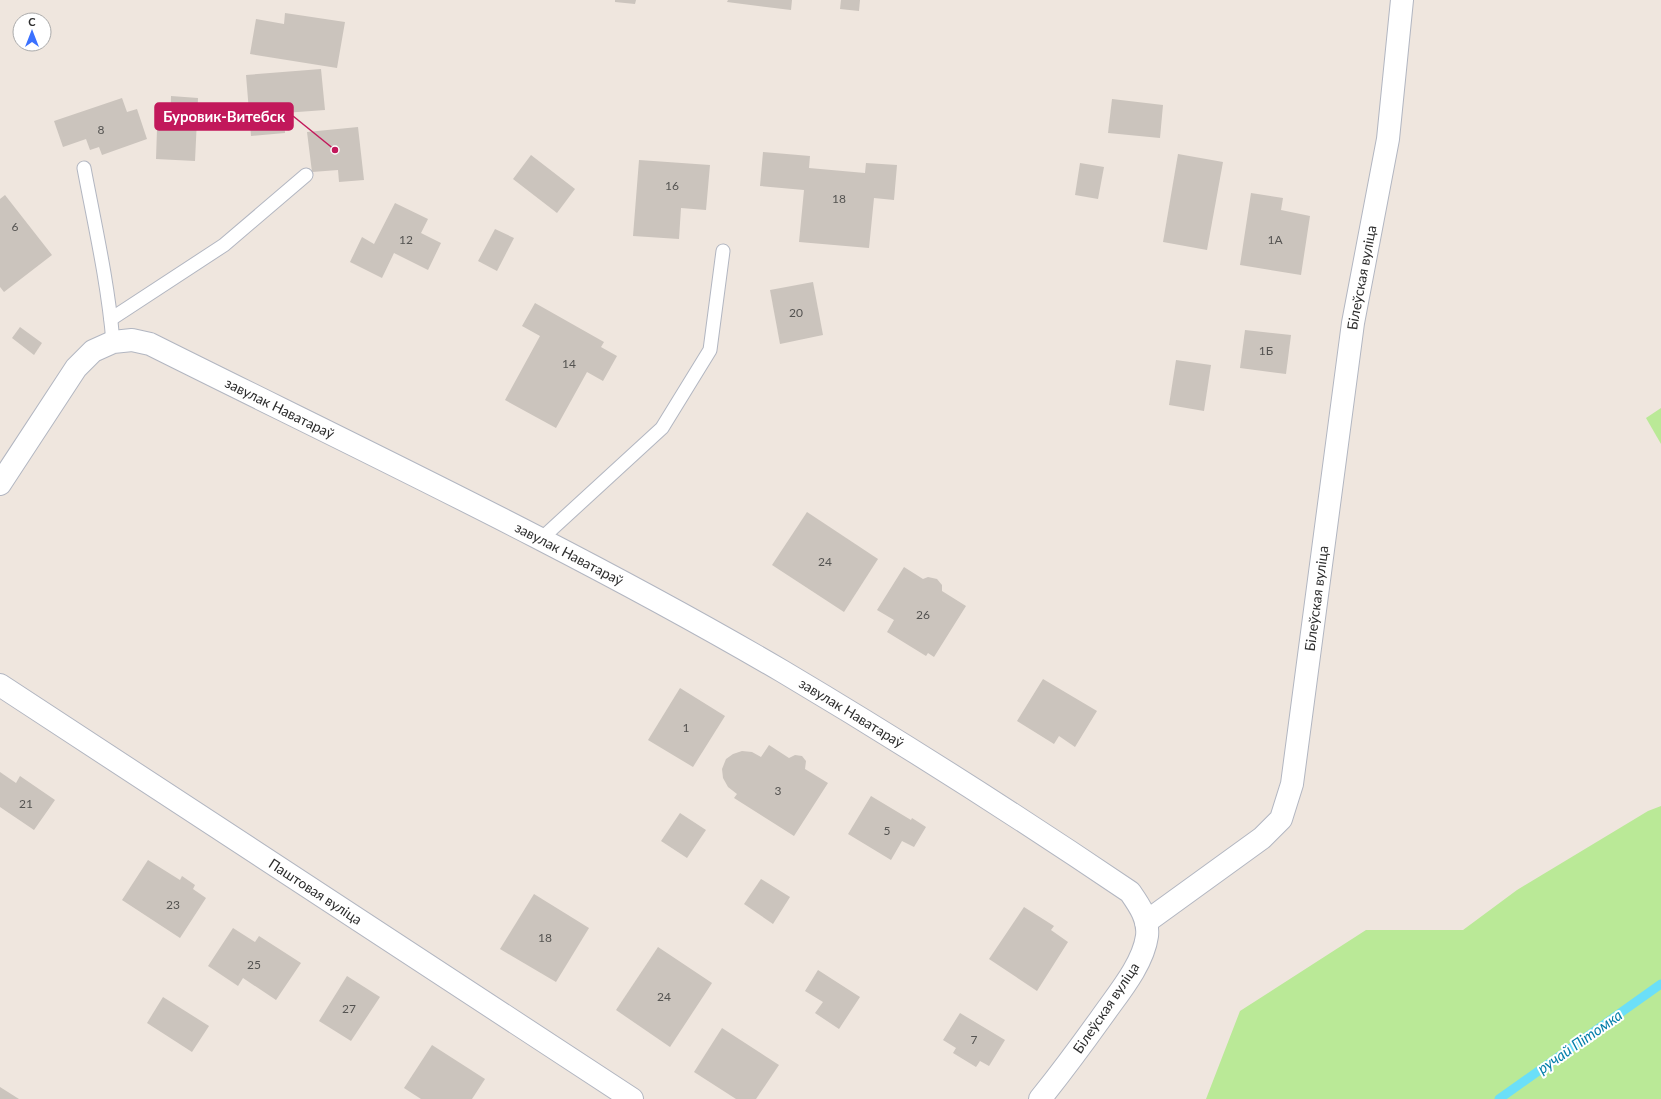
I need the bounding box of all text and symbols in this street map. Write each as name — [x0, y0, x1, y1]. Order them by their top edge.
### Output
north arrow — [12, 12, 52, 52]
text: С — [28, 15, 36, 28]
callout: Буровик-Витебск — [155, 103, 293, 130]
text: Буровик-Витебск — [163, 107, 286, 125]
house number: 8 — [98, 122, 105, 137]
house number: 16 — [665, 178, 679, 193]
house number: 18 — [832, 191, 846, 206]
house number: 6 — [12, 219, 19, 234]
street label: Білеўская вуліца — [1343, 224, 1379, 331]
house number: 12 — [399, 232, 413, 247]
house number: 1А — [1267, 232, 1283, 247]
house number: 20 — [789, 305, 803, 320]
house number: 1Б — [1259, 343, 1273, 358]
house number: 14 — [562, 356, 576, 371]
street label: завулак Наватараў — [223, 374, 338, 442]
street label: завулак Наватараў — [512, 518, 627, 589]
street label: Білеўская вуліца — [1301, 545, 1331, 652]
house number: 24 — [818, 554, 832, 569]
house number: 26 — [916, 607, 930, 622]
street label: завулак Наватараў — [796, 674, 908, 751]
house number: 1 — [683, 720, 690, 735]
house number: 3 — [775, 783, 782, 798]
house number: 21 — [19, 796, 33, 811]
house number: 5 — [884, 823, 891, 838]
street label: Паштовая вуліца — [266, 854, 366, 928]
house number: 23 — [166, 897, 180, 912]
house number: 18 — [538, 930, 552, 945]
house number: 25 — [247, 957, 261, 972]
street label: Білеўская вуліца — [1069, 959, 1142, 1056]
house number: 24 — [657, 989, 671, 1004]
house number: 27 — [342, 1001, 356, 1016]
water label: ручай Пітомка — [1534, 1005, 1626, 1077]
house number: 7 — [971, 1032, 978, 1047]

